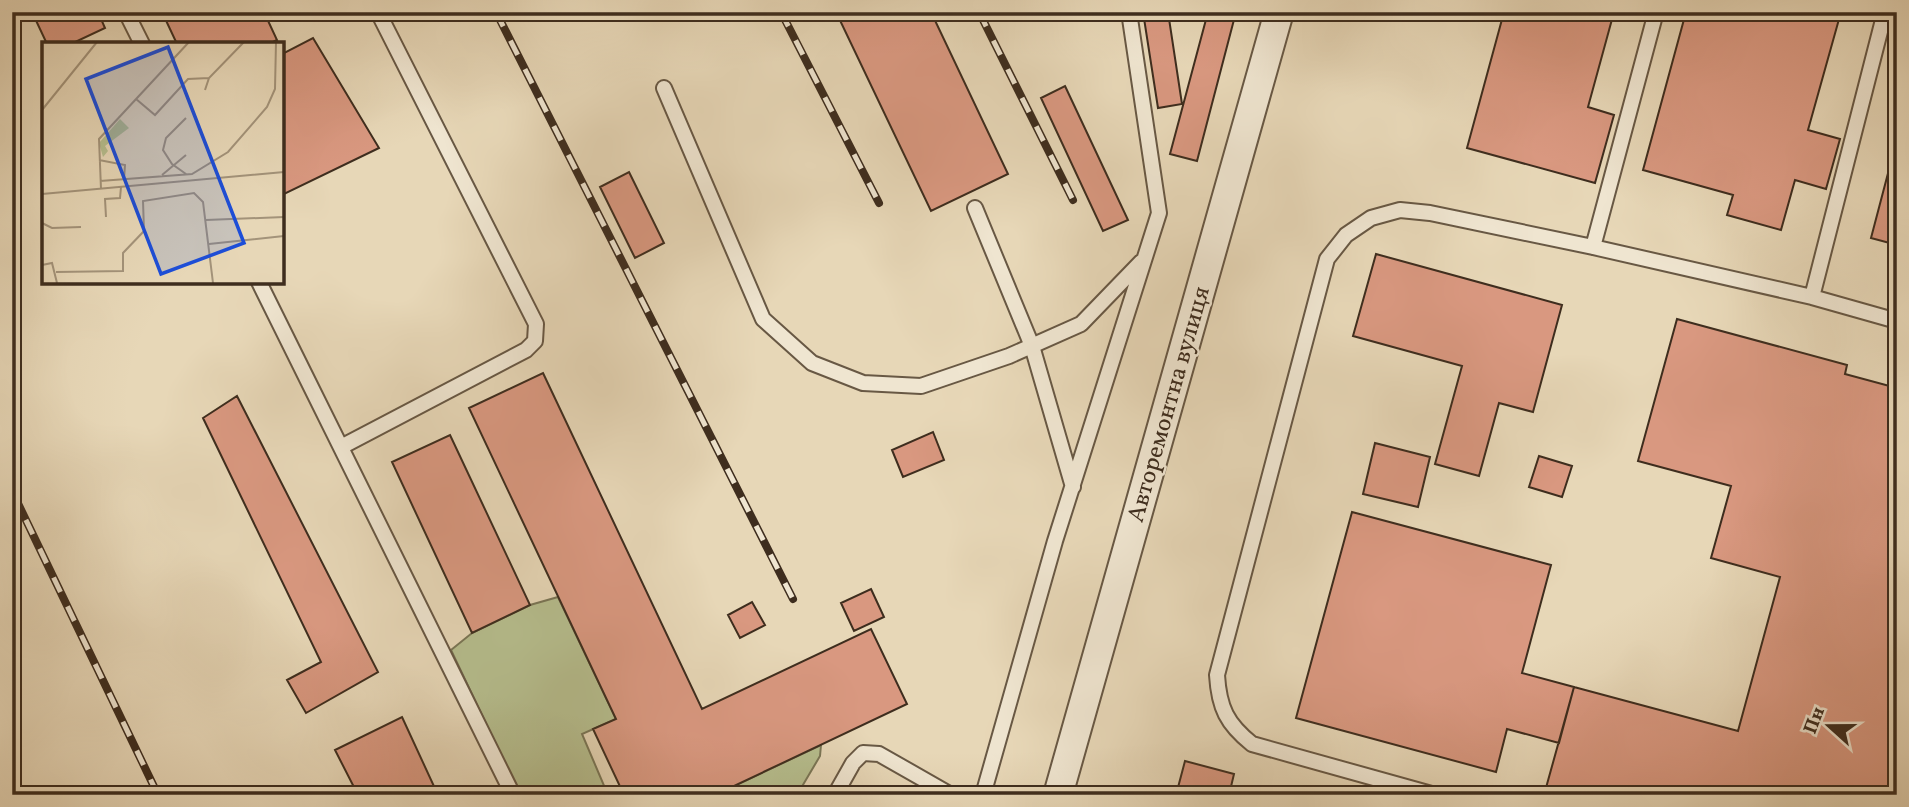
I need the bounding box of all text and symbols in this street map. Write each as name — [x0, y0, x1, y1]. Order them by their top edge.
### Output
inset map — [42, 42, 284, 284]
street label: Авторемонтна вулиця — [1120, 283, 1220, 526]
north arrow — [1794, 692, 1864, 762]
text: Пн — [1798, 703, 1832, 738]

